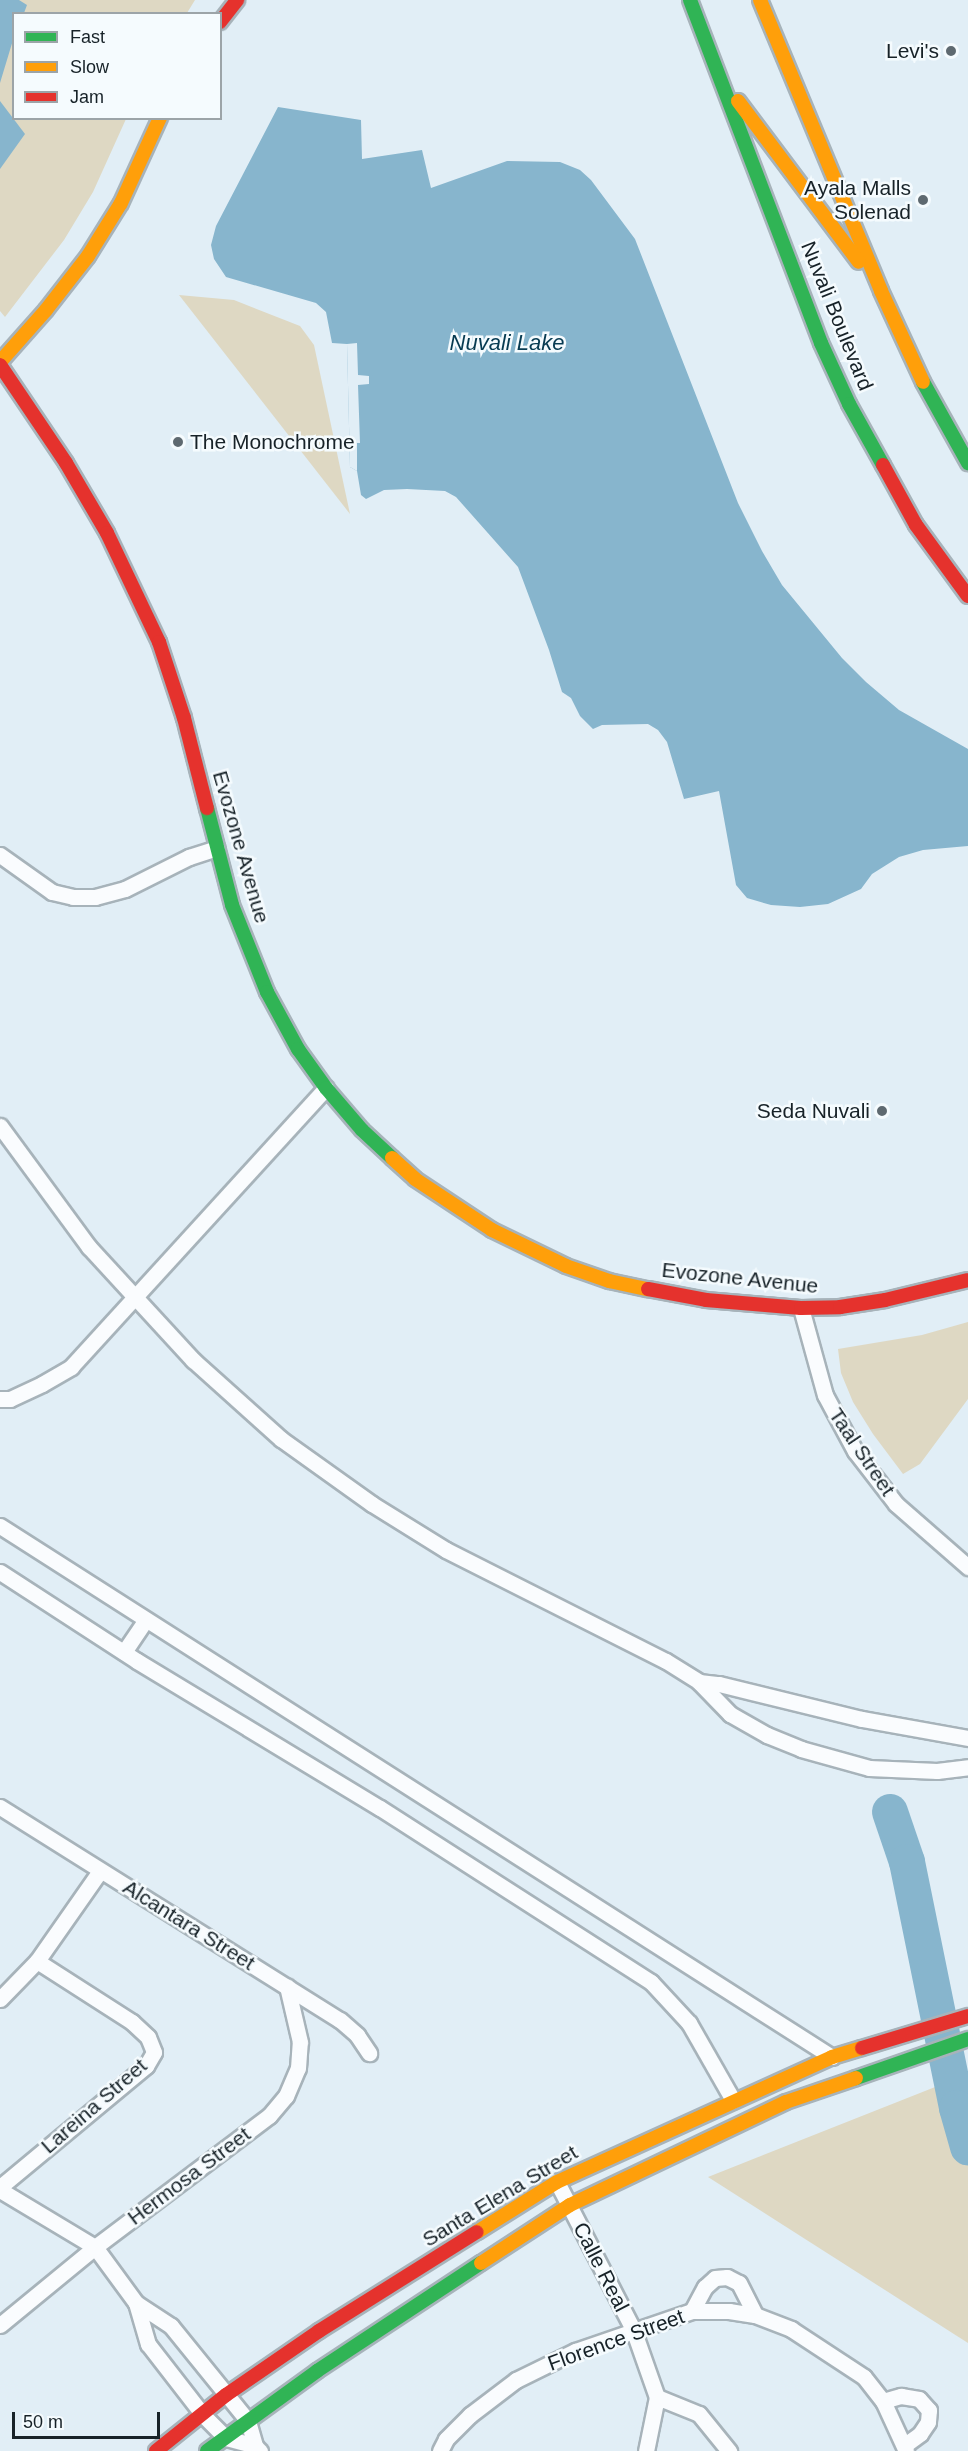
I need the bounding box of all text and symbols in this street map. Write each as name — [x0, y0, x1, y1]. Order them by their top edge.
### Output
legend — [12, 12, 222, 120]
text: Fast — [70, 27, 105, 47]
place label: Levi's — [886, 38, 939, 64]
marker: Levi's — [944, 44, 958, 58]
text: Slow — [70, 57, 109, 77]
text: Jam — [70, 87, 104, 107]
place label: Ayala Malls Solenad — [804, 175, 911, 225]
marker: Ayala Malls Solenad — [916, 193, 930, 207]
street label: Nuvali Boulevard — [796, 238, 878, 394]
water label: Nuvali Lake — [450, 330, 564, 356]
place label: The Monochrome — [190, 429, 355, 455]
marker: The Monochrome — [171, 435, 185, 449]
street label: Evozone Avenue — [207, 767, 275, 927]
place label: Seda Nuvali — [757, 1098, 870, 1124]
marker: Seda Nuvali — [875, 1104, 889, 1118]
street label: Evozone Avenue — [660, 1257, 820, 1299]
street label: Taal Street — [823, 1403, 901, 1501]
street label: Alcantara Street — [118, 1874, 260, 1976]
street label: Lareina Street — [36, 2053, 152, 2159]
street label: Hermosa Street — [123, 2122, 255, 2230]
street label: Santa Elena Street — [418, 2140, 582, 2252]
street label: Calle Real — [568, 2218, 634, 2316]
street label: Florence Street — [544, 2304, 688, 2376]
scale bar — [15, 2400, 164, 2438]
text: 50 m — [23, 2412, 63, 2432]

